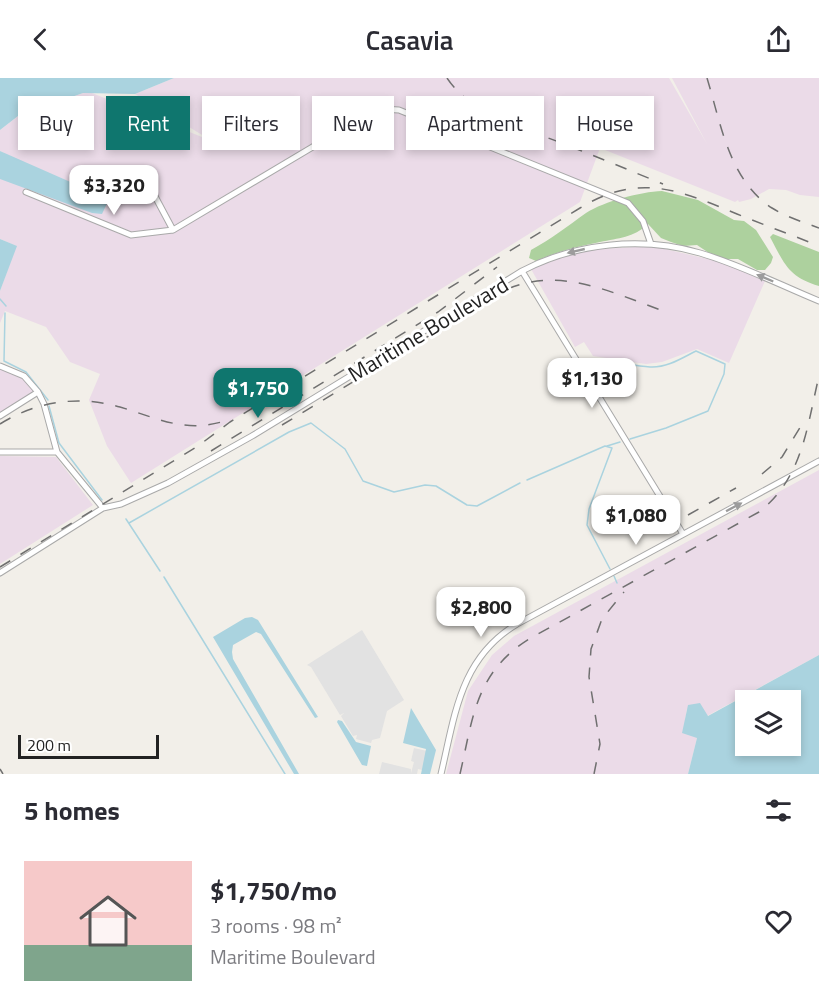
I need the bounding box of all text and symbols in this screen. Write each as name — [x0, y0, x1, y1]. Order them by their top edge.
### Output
text: Casavia — [365, 19, 454, 60]
icon: back — [24, 23, 57, 56]
icon: share — [762, 23, 795, 56]
chip: Buy — [18, 96, 94, 150]
chip: Rent — [106, 96, 190, 150]
chip: Filters — [202, 96, 300, 150]
chip: New — [312, 96, 394, 150]
chip: Apartment — [406, 96, 544, 150]
chip: House — [556, 96, 654, 150]
pin: $3,320 — [65, 165, 163, 216]
text: $3,320 — [83, 169, 145, 200]
one-way arrow — [567, 246, 586, 256]
street label: Maritime Boulevard — [341, 268, 515, 390]
one-way arrow — [756, 273, 774, 283]
pin: $1,130 — [543, 358, 641, 409]
text: $1,130 — [561, 362, 623, 393]
pin: $1,750 — [209, 368, 307, 419]
text: $1,750 — [227, 372, 289, 403]
pin: $1,080 — [587, 495, 685, 546]
text: $1,080 — [605, 499, 667, 530]
one-way arrow — [726, 502, 743, 512]
pin: $2,800 — [432, 587, 530, 638]
text: $2,800 — [450, 591, 512, 622]
map controls — [735, 690, 801, 756]
button: layers — [735, 690, 801, 756]
scale bar — [18, 732, 159, 760]
text: 200 m — [27, 733, 71, 757]
text: 5 homes — [24, 791, 120, 830]
icon: filters — [762, 794, 795, 827]
text: $1,750/mo — [210, 871, 337, 910]
icon: home — [72, 885, 144, 957]
icon: heart — [762, 905, 795, 938]
text: 3 rooms · 98 m² — [210, 910, 342, 941]
text: Maritime Boulevard — [210, 941, 376, 972]

